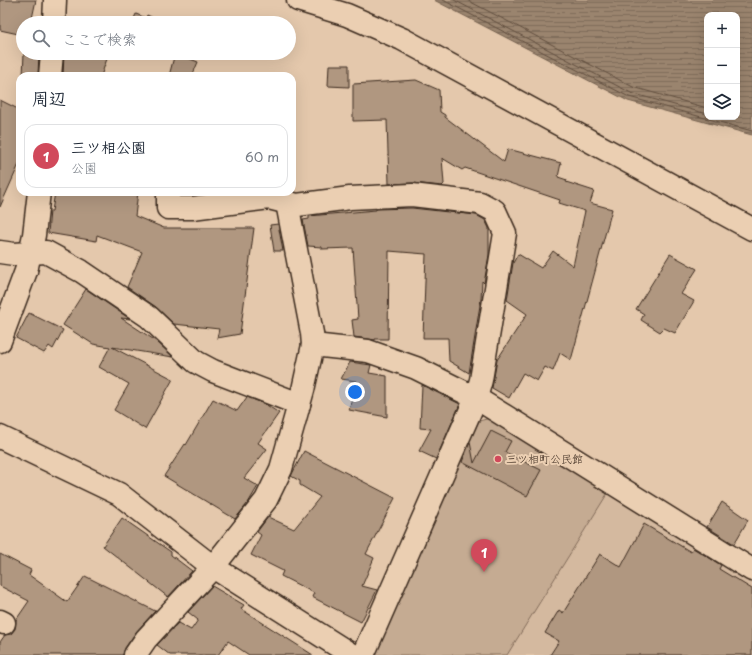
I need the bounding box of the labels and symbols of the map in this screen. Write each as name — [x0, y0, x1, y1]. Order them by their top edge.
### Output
your location — [345, 382, 365, 402]
place label: 三ツ相町公民館 — [506, 450, 583, 467]
marker: 三ツ相町公民館 — [493, 454, 503, 464]
pin: 1 — [471, 539, 497, 572]

